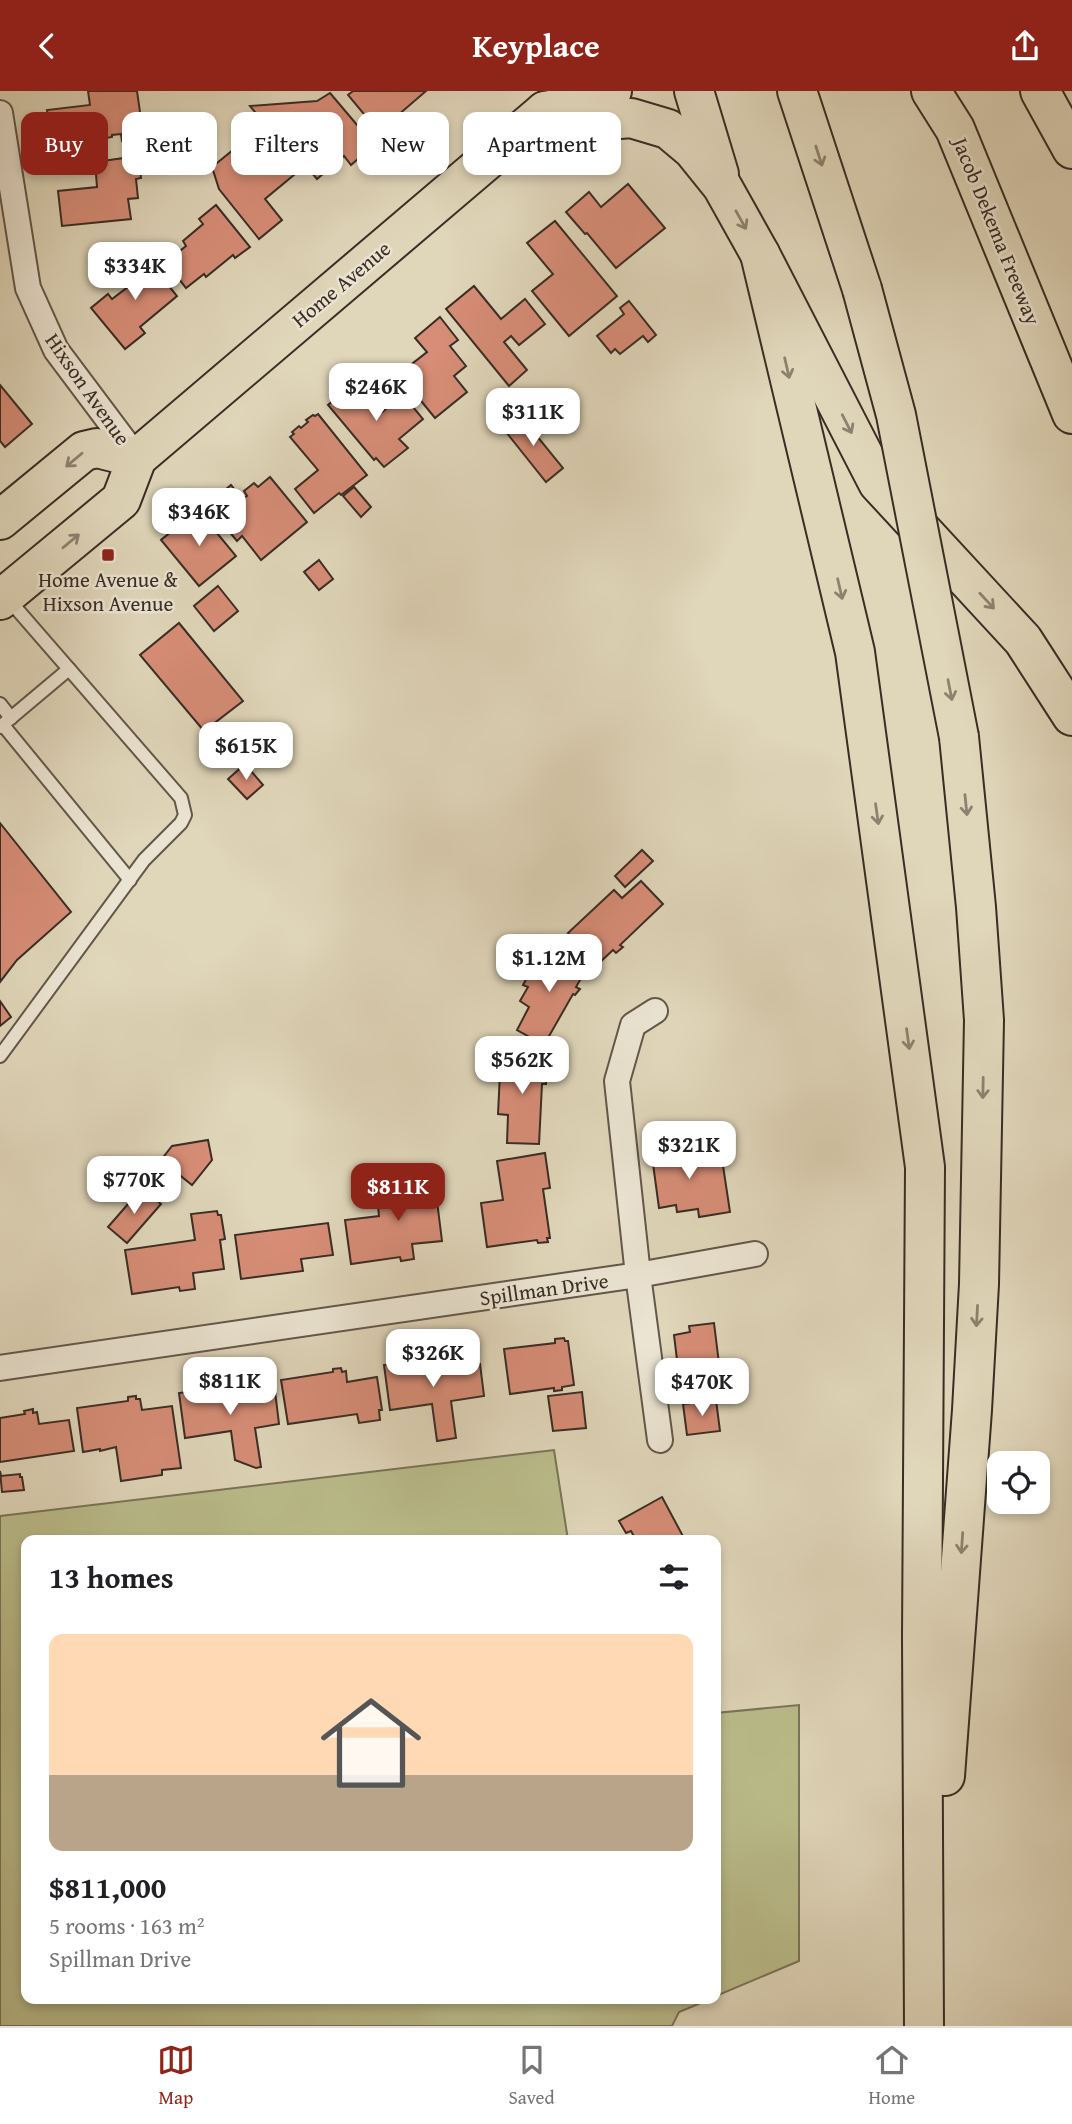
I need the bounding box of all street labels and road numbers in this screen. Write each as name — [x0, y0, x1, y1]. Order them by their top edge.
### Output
street label: Jacob Dekema Freeway — [944, 130, 1049, 330]
street label: Home Avenue — [285, 233, 397, 335]
street label: Hixson Avenue — [38, 327, 138, 451]
street label: Spillman Drive — [478, 1265, 611, 1313]

